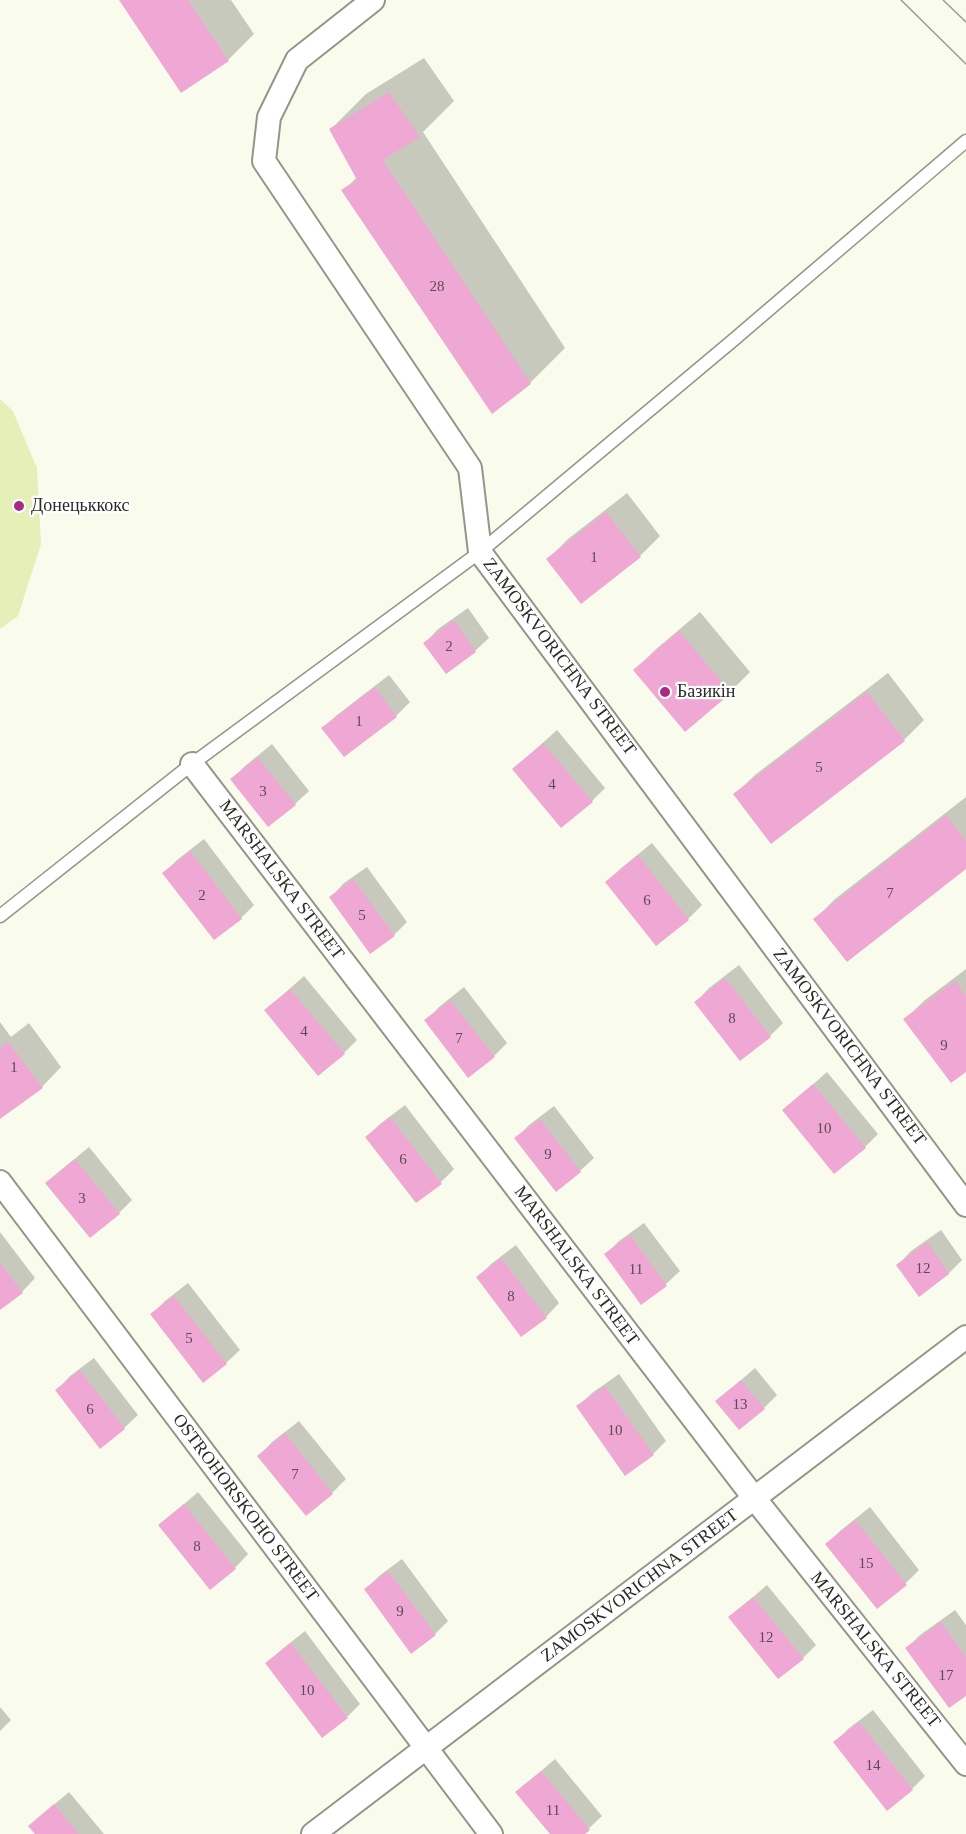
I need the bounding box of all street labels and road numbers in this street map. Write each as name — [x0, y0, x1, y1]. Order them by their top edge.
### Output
street label: ZAMOSKVORICHNA STREET — [478, 554, 640, 760]
street label: MARSHALSKA STREET — [214, 796, 348, 964]
street label: ZAMOSKVORICHNA STREET — [768, 944, 930, 1150]
street label: MARSHALSKA STREET — [509, 1182, 643, 1350]
street label: OSTROHORSKOHO STREET — [167, 1410, 323, 1606]
street label: ZAMOSKVORICHNA STREET — [537, 1505, 743, 1667]
street label: MARSHALSKA STREET — [805, 1568, 945, 1732]

